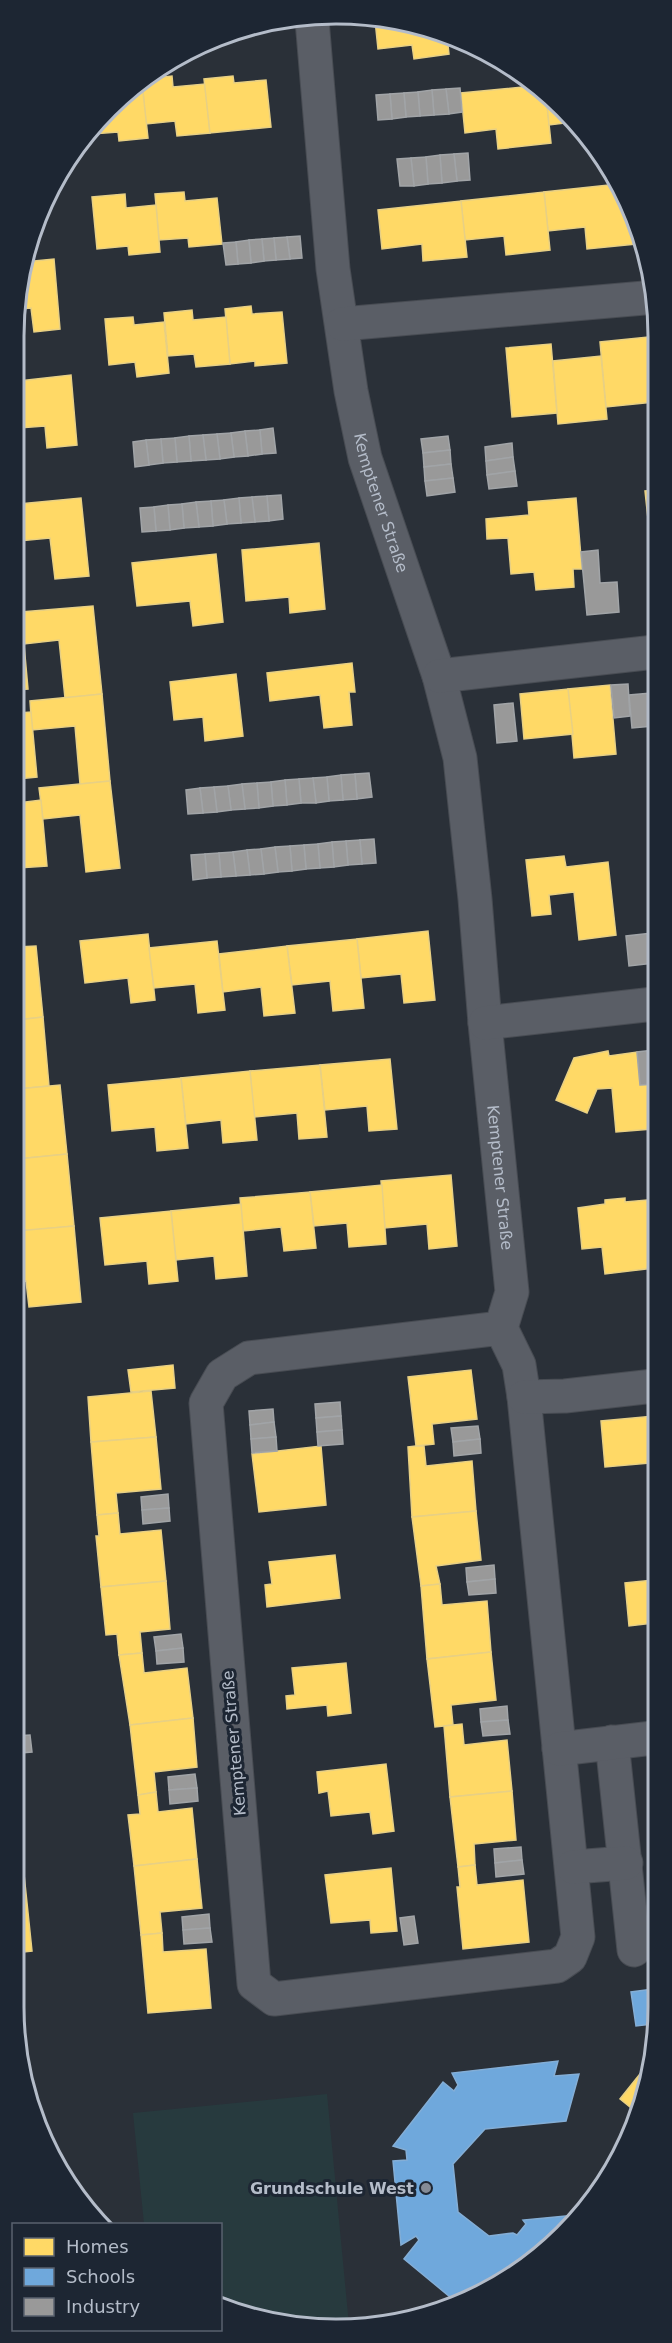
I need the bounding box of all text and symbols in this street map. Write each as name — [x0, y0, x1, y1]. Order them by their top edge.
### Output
street label: Kemptener Straße — [350, 431, 413, 575]
street label: Kemptener Straße — [484, 1104, 517, 1251]
street label: Kemptener Straße — [218, 1670, 250, 1816]
place label: Grundschule West — [250, 2179, 414, 2198]
marker: Grundschule West — [419, 2181, 433, 2195]
legend — [12, 2223, 222, 2331]
text: Homes — [66, 2236, 129, 2257]
text: Schools — [66, 2266, 135, 2287]
text: Industry — [66, 2296, 140, 2317]

